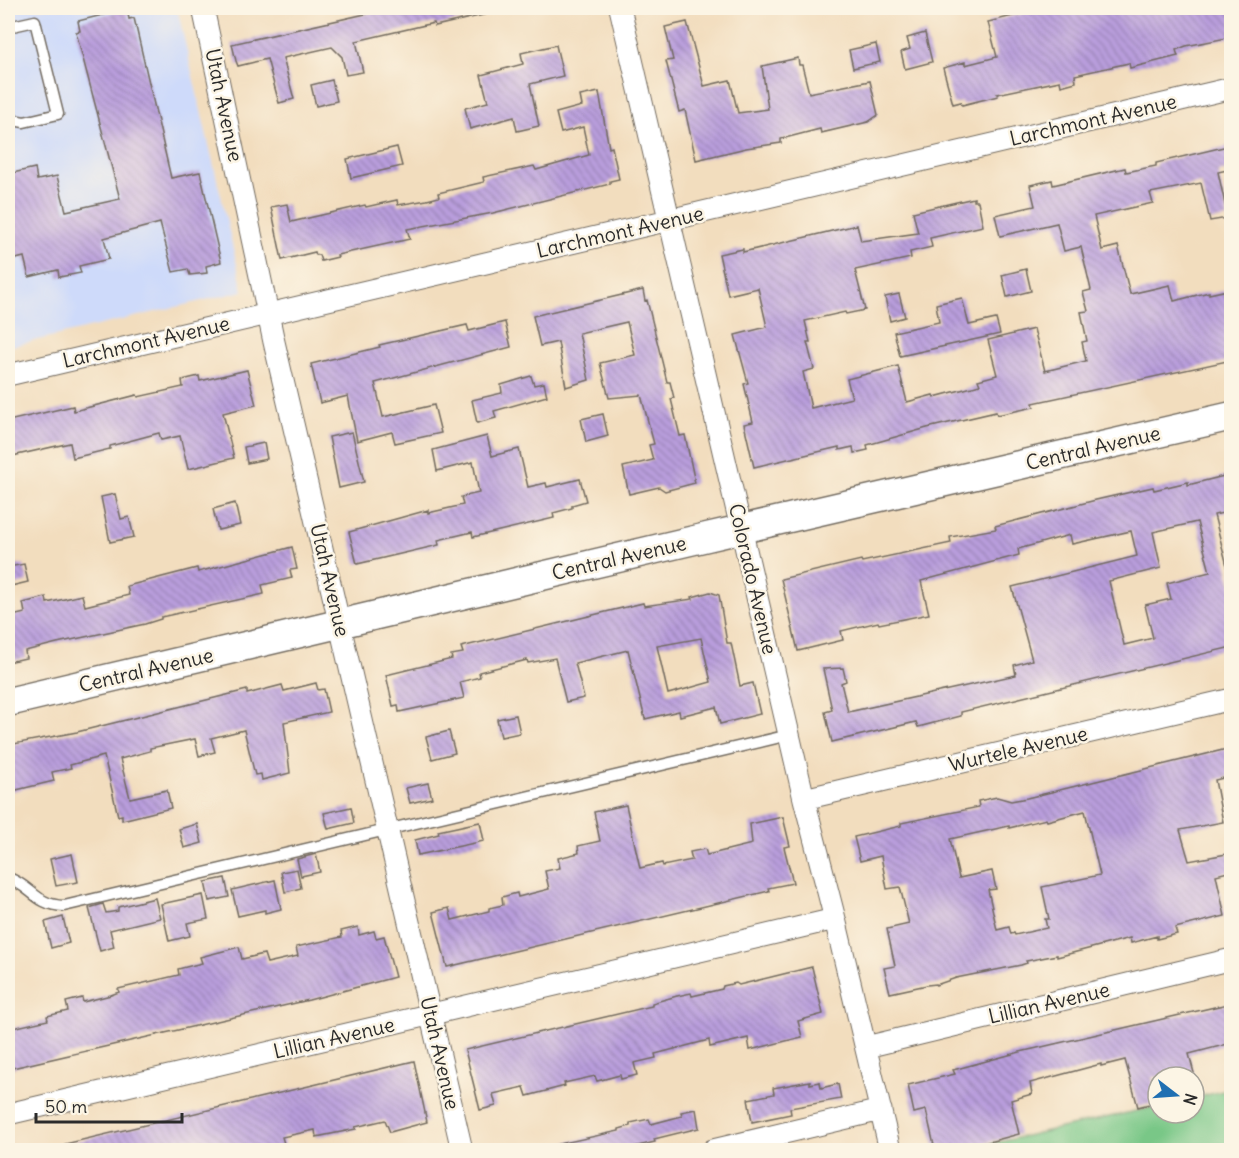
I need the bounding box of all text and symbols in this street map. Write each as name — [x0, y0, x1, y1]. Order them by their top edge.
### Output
street label: Utah Avenue — [200, 46, 249, 164]
street label: Larchmont Avenue — [1007, 88, 1179, 151]
street label: Larchmont Avenue — [534, 200, 706, 263]
street label: Larchmont Avenue — [60, 310, 232, 373]
street label: Central Avenue — [1023, 420, 1163, 475]
street label: Colorado Avenue — [724, 501, 783, 657]
street label: Utah Avenue — [305, 521, 356, 639]
street label: Central Avenue — [549, 530, 689, 585]
street label: Central Avenue — [76, 642, 216, 697]
street label: Wurtele Avenue — [946, 720, 1090, 777]
street label: Lillian Avenue — [986, 976, 1112, 1029]
street label: Utah Avenue — [415, 994, 466, 1112]
street label: Lillian Avenue — [271, 1011, 397, 1064]
north arrow — [1146, 1065, 1206, 1125]
scale bar — [36, 1086, 182, 1124]
text: N — [1179, 1091, 1202, 1108]
text: 50 m — [45, 1095, 87, 1118]

